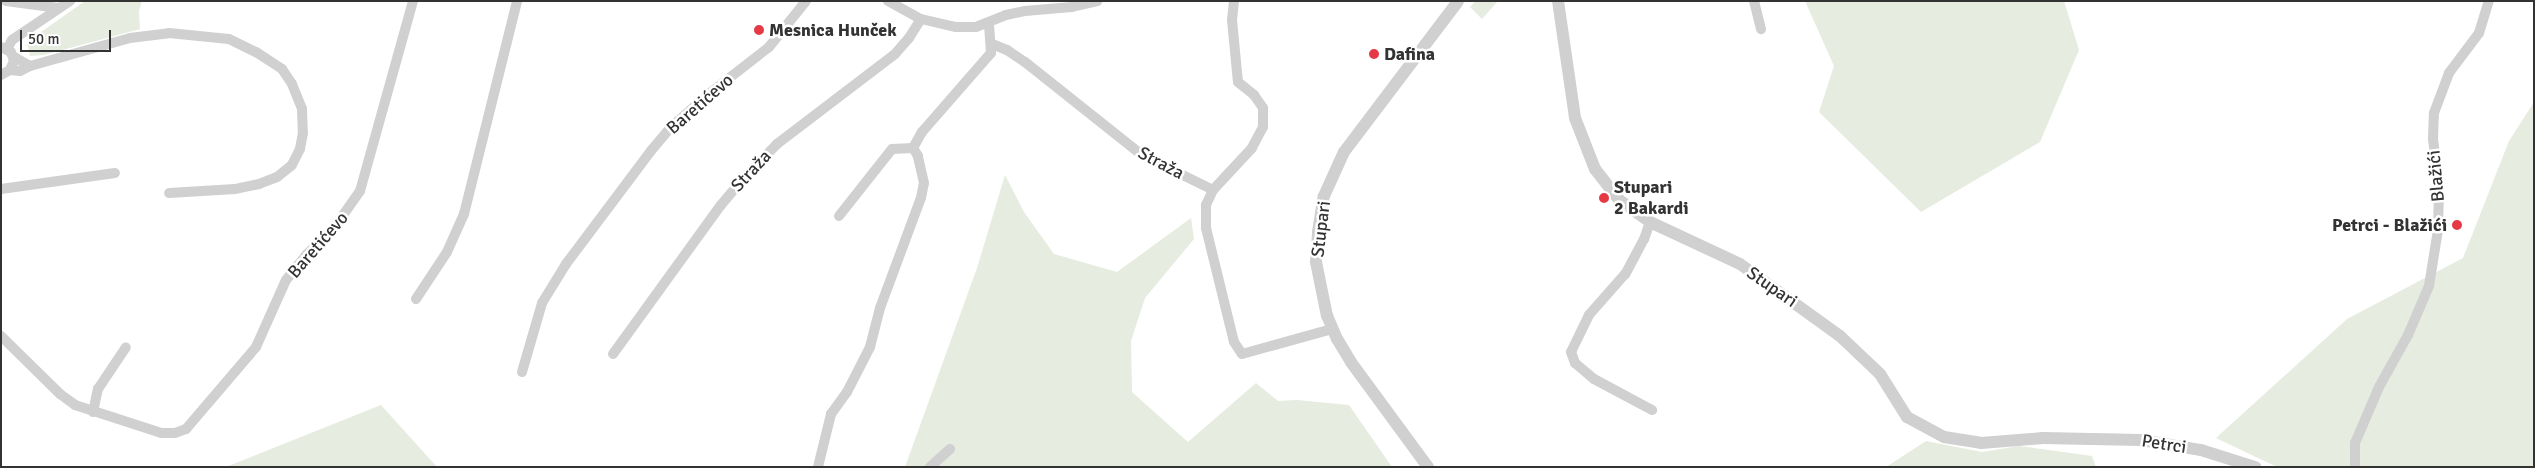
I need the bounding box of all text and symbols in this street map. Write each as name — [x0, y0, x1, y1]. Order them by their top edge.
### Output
place label: Mesnica Hunček — [769, 19, 897, 41]
scale bar — [22, 20, 114, 52]
marker: Mesnica Hunček — [753, 24, 765, 36]
text: 50 m — [28, 30, 59, 48]
place label: Dafina — [1384, 43, 1435, 65]
marker: Dafina — [1368, 48, 1380, 60]
street label: Baretićevo — [662, 69, 738, 139]
street label: Straža — [1134, 142, 1188, 184]
street label: Straža — [726, 146, 776, 196]
street label: Blažići — [2423, 149, 2449, 203]
place label: Stupari 2 Bakardi — [1614, 177, 1689, 220]
marker: Stupari 2 Bakardi — [1598, 192, 1610, 204]
street label: Stupari — [1307, 200, 1335, 258]
street label: Baretićevo — [283, 207, 353, 283]
place label: Petrci - Blažići — [2332, 214, 2447, 236]
marker: Petrci - Blažići — [2451, 219, 2463, 231]
street label: Stupari — [1743, 262, 1801, 312]
street label: Petrci — [2140, 430, 2188, 458]

